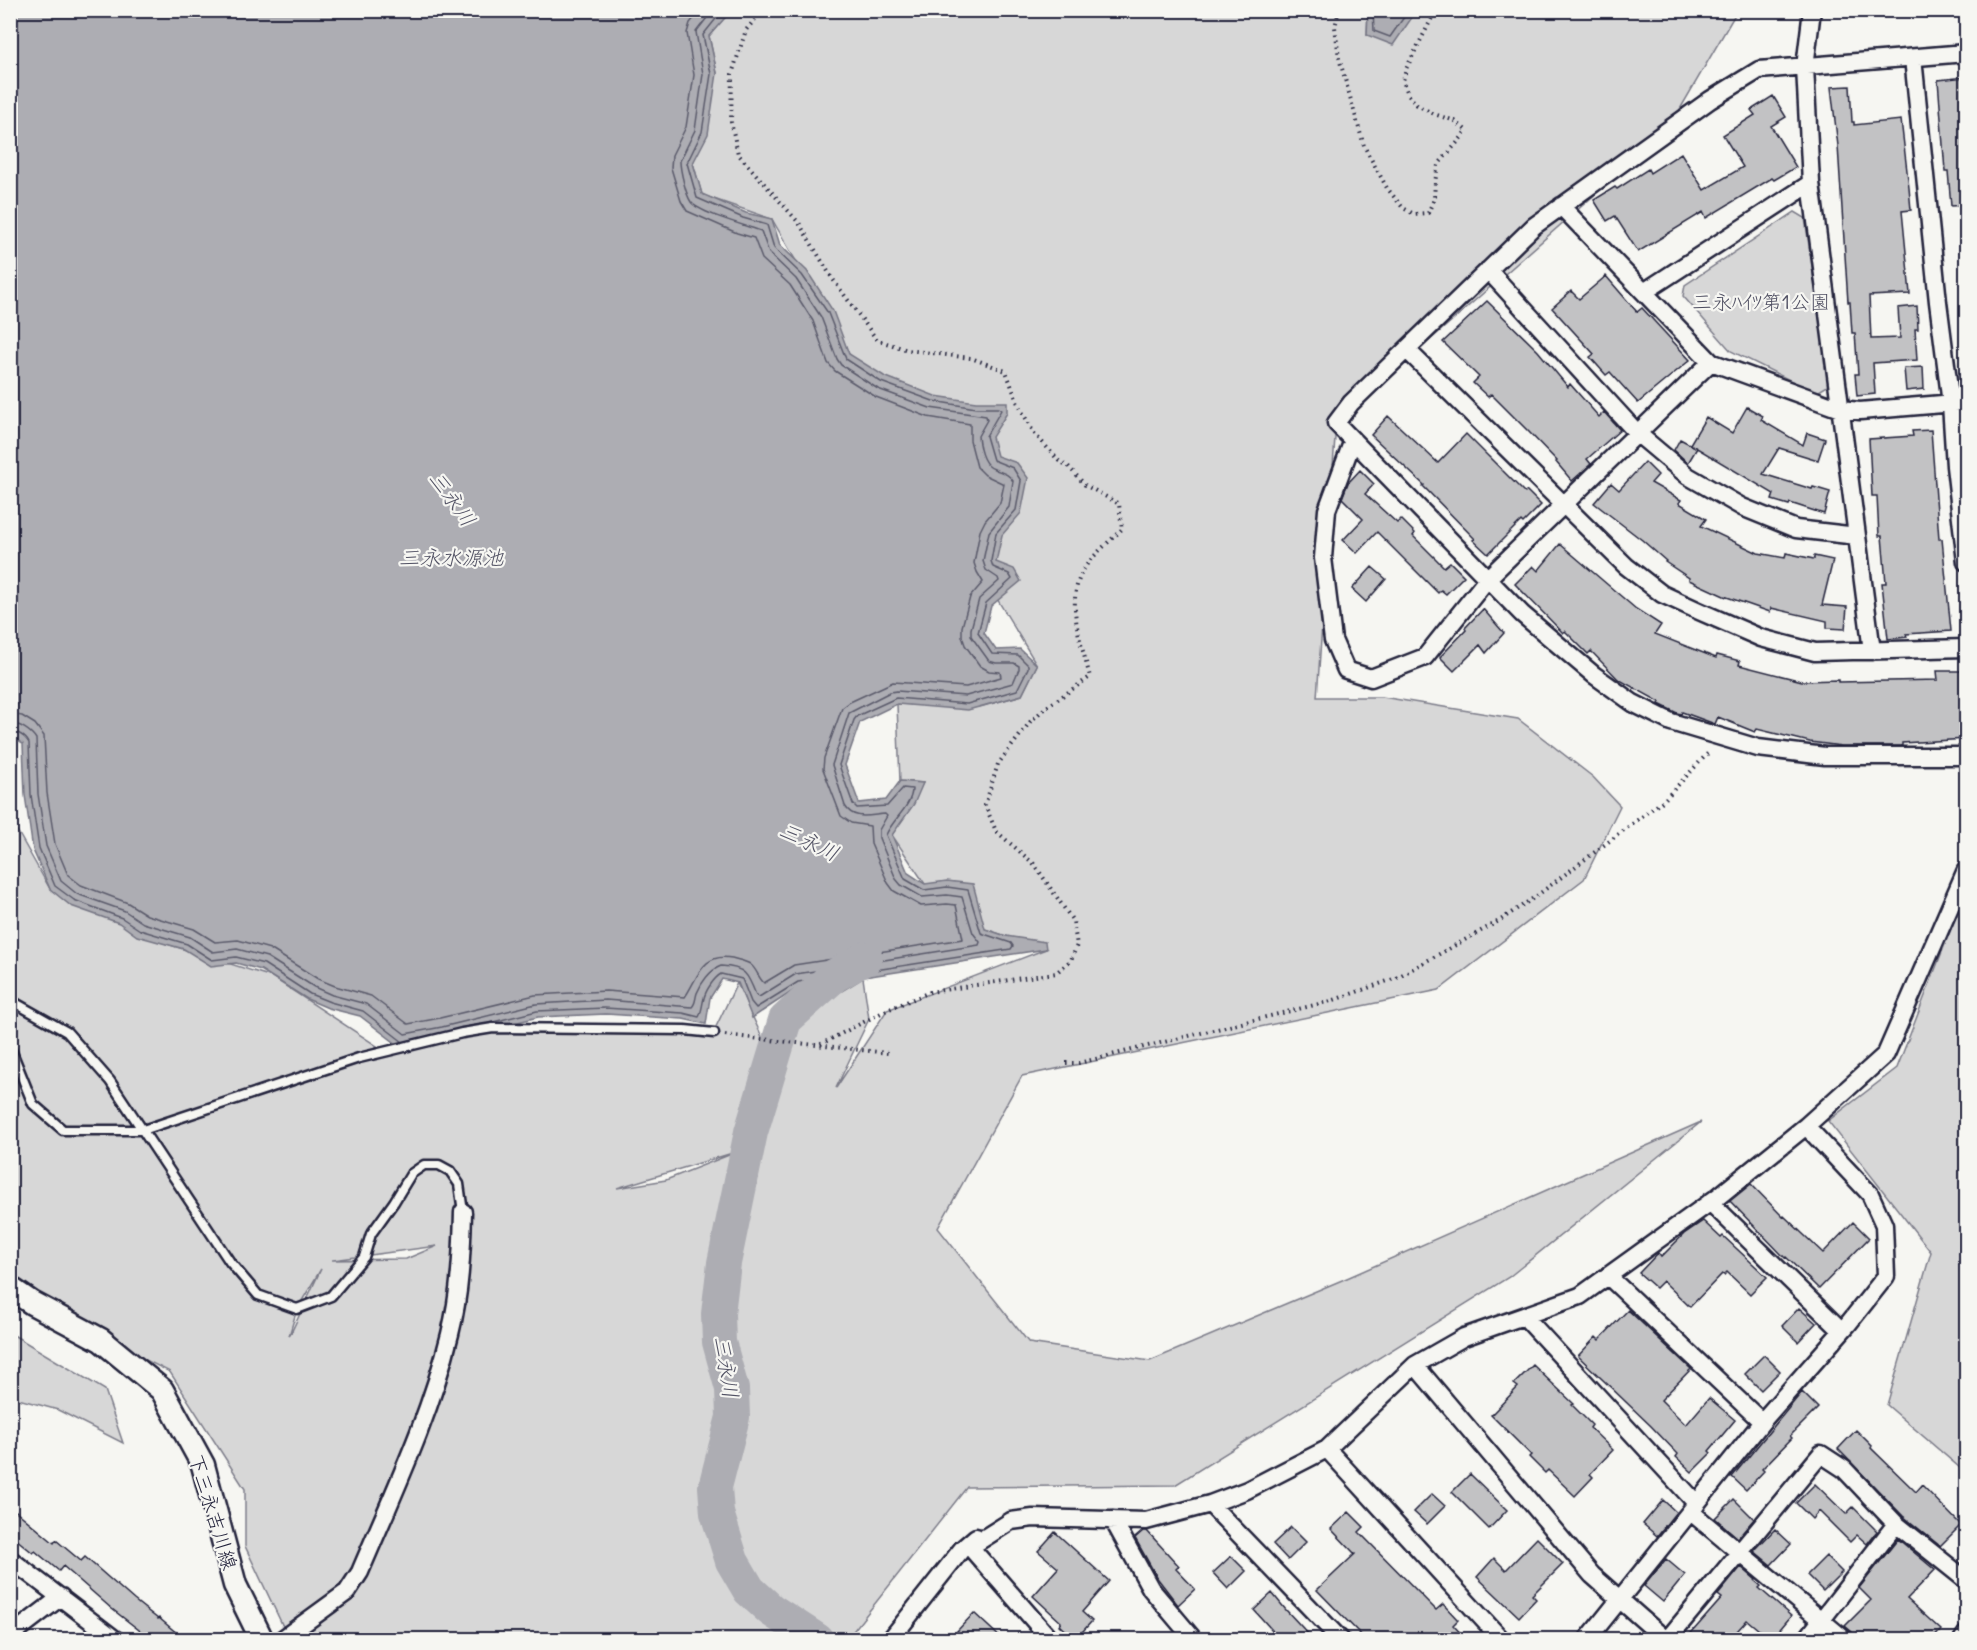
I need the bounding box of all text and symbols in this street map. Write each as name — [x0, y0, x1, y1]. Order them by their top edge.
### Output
park label: 三永ﾊｲﾂ第1公園 — [1692, 289, 1830, 314]
water label: 三永川 — [423, 465, 482, 532]
water label: 三永水源池 — [399, 544, 504, 571]
water label: 三永川 — [775, 816, 843, 867]
water label: 三永川 — [708, 1334, 745, 1400]
street label: 下三永吉川線 — [184, 1451, 243, 1573]

